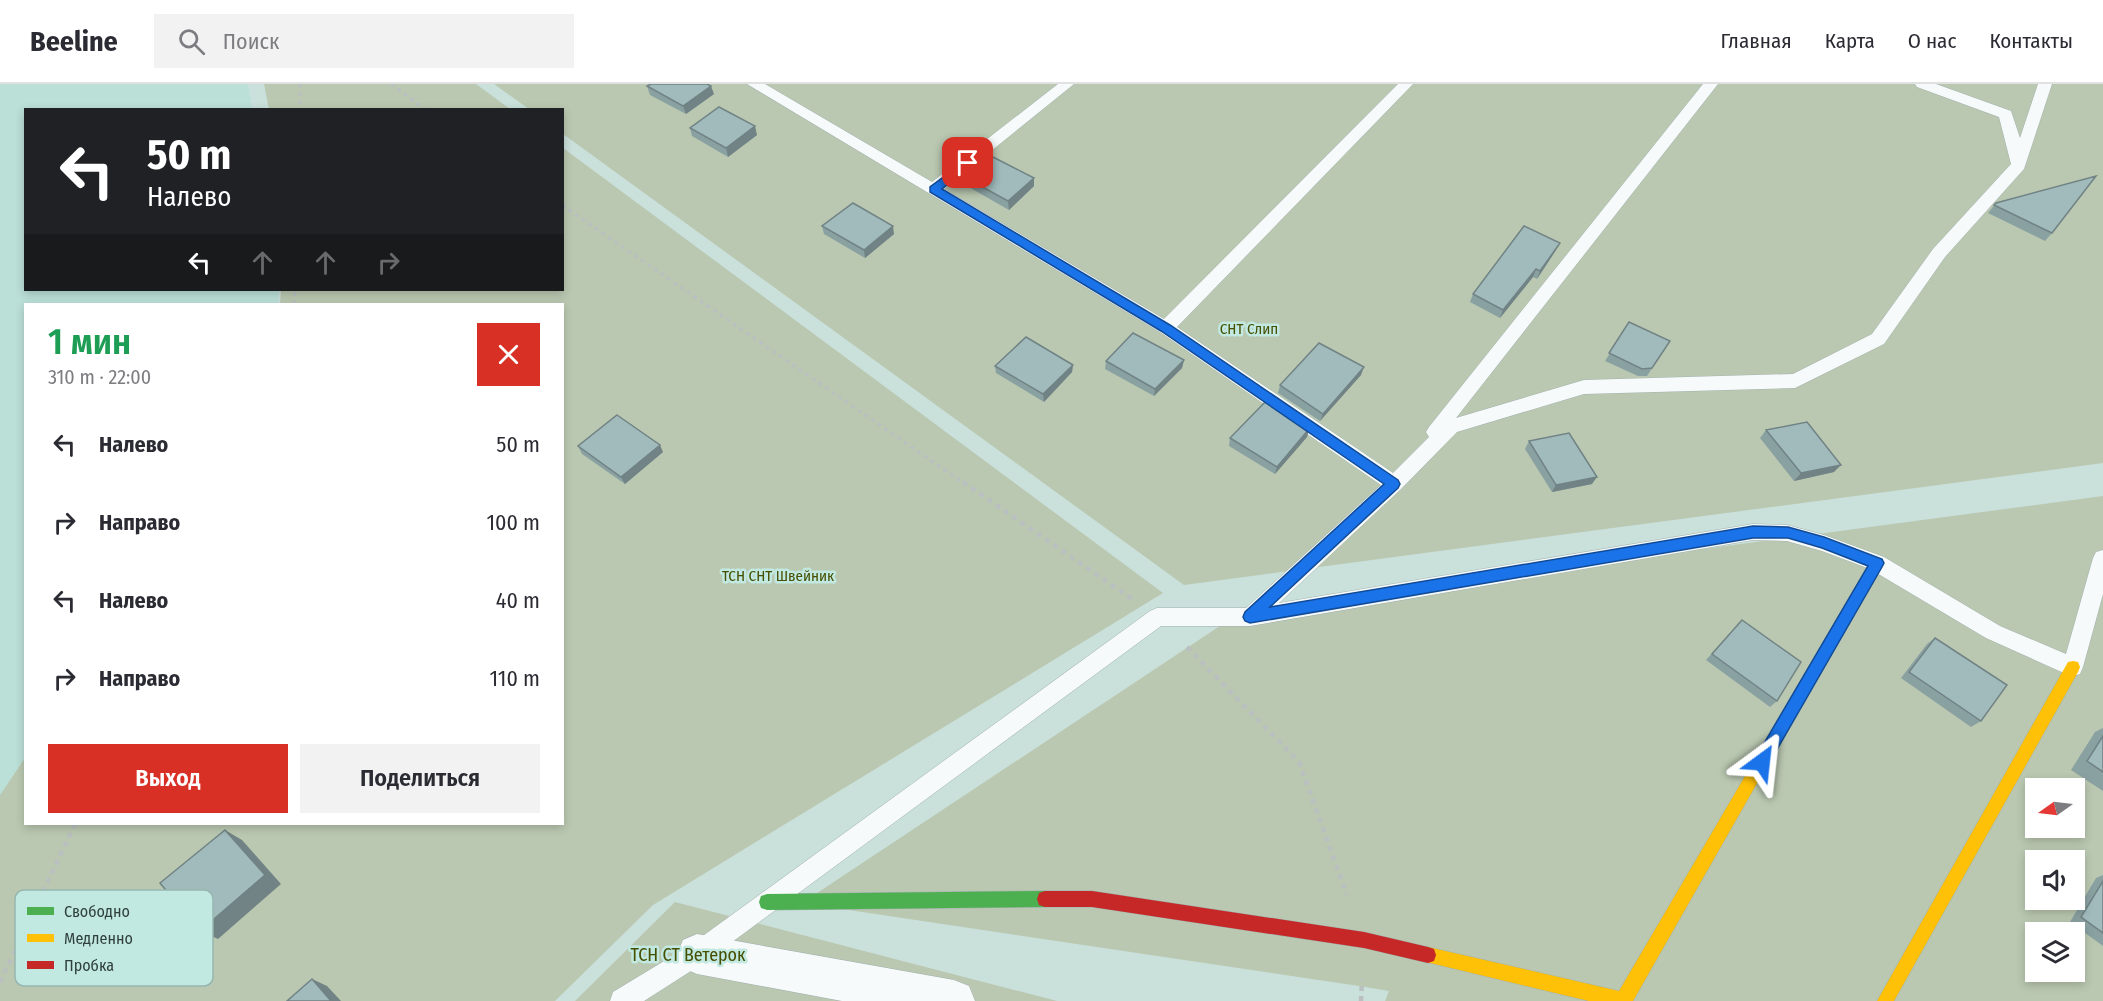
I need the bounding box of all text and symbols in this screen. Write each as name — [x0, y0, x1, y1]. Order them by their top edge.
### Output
search box — [154, 14, 574, 68]
text: Beeline — [30, 25, 118, 58]
icon: search — [175, 25, 208, 58]
text: Поиск — [223, 28, 279, 55]
text: Главная — [1721, 28, 1792, 54]
text: Карта — [1825, 28, 1875, 54]
text: О нас — [1908, 28, 1956, 54]
text: Контакты — [1989, 28, 2073, 54]
text: 50 m — [147, 130, 231, 180]
icon: left — [48, 132, 126, 210]
pin — [942, 137, 993, 188]
icon: arrive — [951, 146, 984, 179]
text: Налево — [147, 181, 231, 213]
icon: left — [183, 246, 216, 279]
icon: ahead — [246, 246, 279, 279]
icon: ahead — [309, 246, 342, 279]
icon: right — [372, 246, 405, 279]
text: 1 мин — [48, 320, 131, 364]
park label: СНТ Слип — [1220, 320, 1278, 338]
button: close — [477, 323, 540, 386]
text: 310 m · 22:00 — [48, 365, 151, 389]
icon: left — [48, 428, 81, 461]
text: Налево — [99, 431, 168, 458]
text: 50 m — [496, 431, 540, 458]
icon: right — [48, 506, 81, 539]
text: Направо — [99, 509, 180, 536]
text: 100 m — [486, 509, 540, 536]
park label: ТСН СНТ Швейник — [722, 567, 834, 585]
icon: left — [48, 584, 81, 617]
text: Налево — [99, 587, 168, 614]
text: 40 m — [496, 587, 540, 614]
icon: right — [48, 662, 81, 695]
text: Направо — [99, 665, 180, 692]
text: 110 m — [490, 665, 540, 692]
position arrow — [1730, 730, 1794, 794]
button: Выход — [48, 744, 288, 813]
button: Поделиться — [300, 744, 540, 813]
north arrow — [2025, 778, 2085, 838]
map controls — [2025, 778, 2085, 982]
button: sound — [2025, 850, 2085, 910]
legend — [15, 890, 213, 986]
text: Свободно — [64, 902, 130, 921]
button: layers — [2025, 922, 2085, 982]
text: Медленно — [64, 929, 133, 948]
park label: ТСН СТ Ветерок — [630, 944, 746, 966]
text: Пробка — [64, 956, 114, 975]

